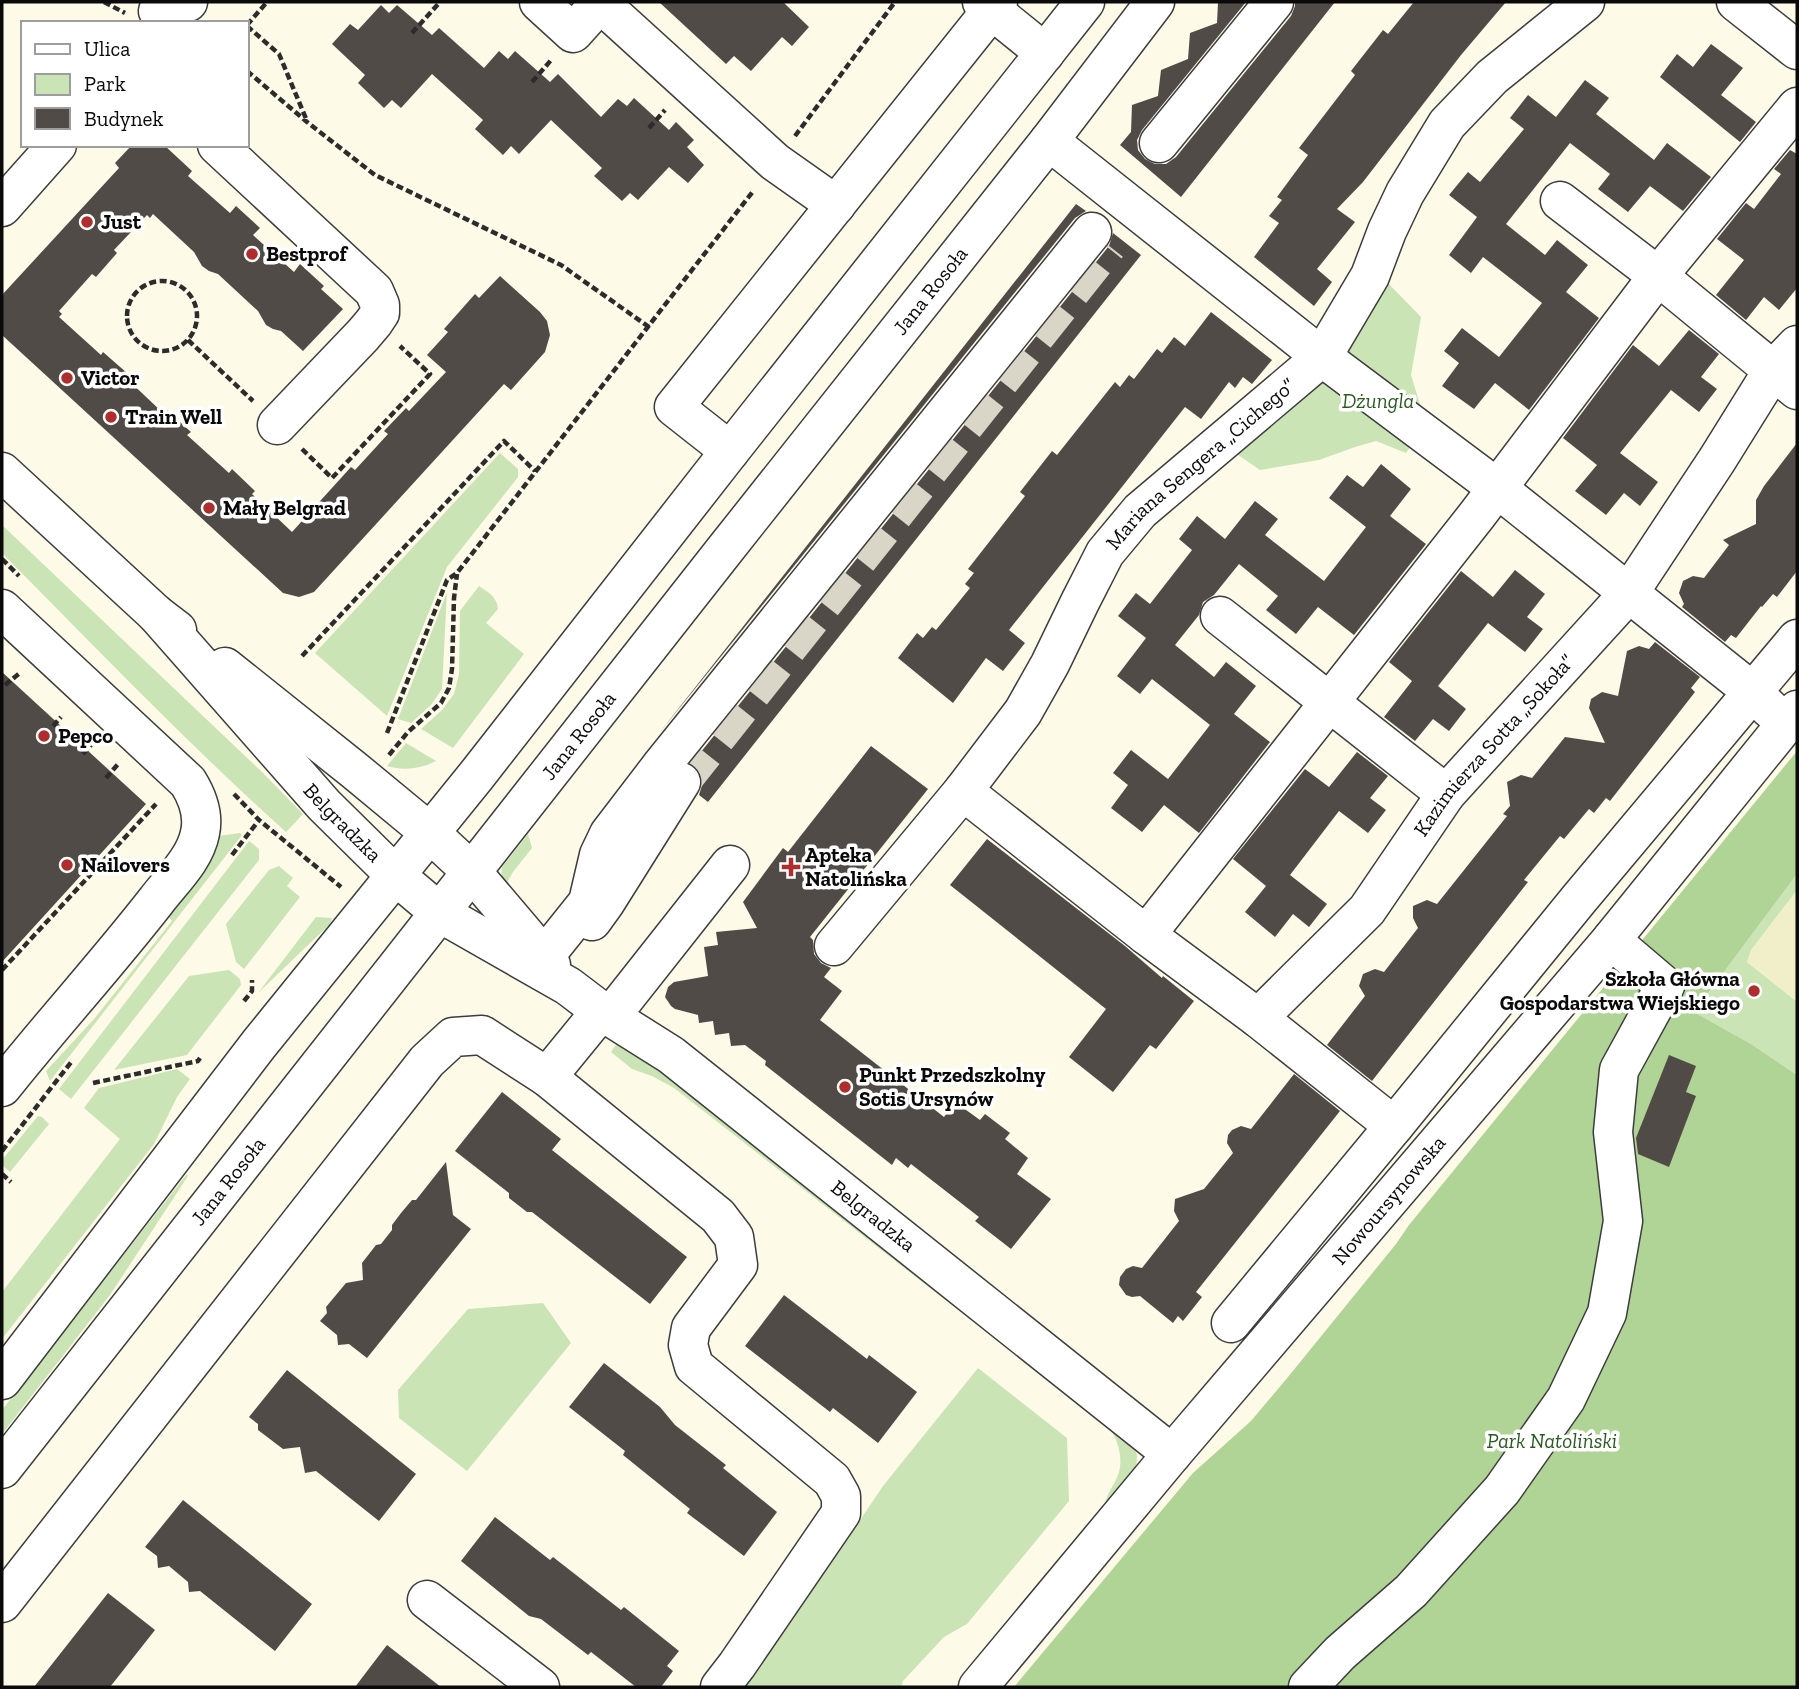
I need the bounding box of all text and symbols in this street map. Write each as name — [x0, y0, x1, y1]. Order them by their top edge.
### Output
legend — [21, 21, 248, 147]
text: Ulica — [84, 36, 130, 61]
text: Park — [84, 71, 126, 96]
text: Budynek — [84, 106, 163, 131]
place label: Just — [101, 209, 142, 234]
marker: Just — [79, 214, 95, 230]
place label: Bestprof — [266, 241, 348, 266]
street label: Jana Rosoła — [887, 241, 972, 340]
marker: Bestprof — [244, 246, 260, 262]
place label: Victor — [81, 365, 140, 390]
marker: Victor — [59, 370, 75, 386]
street label: Mariana Sengera „Cichego” — [1100, 372, 1300, 554]
park label: Dżungla — [1342, 388, 1414, 413]
place label: Train Well — [125, 404, 222, 429]
marker: Train Well — [103, 409, 119, 425]
place label: Mały Belgrad — [223, 495, 346, 520]
marker: Mały Belgrad — [201, 500, 217, 516]
street label: Kazimierza Sotta „Sokoła” — [1408, 649, 1579, 841]
street label: Jana Rosoła — [536, 686, 621, 784]
place label: Pepco — [58, 723, 113, 748]
marker: Pepco — [36, 728, 52, 744]
street label: Belgradzka — [299, 778, 387, 867]
place label: Apteka Natolińska — [805, 842, 907, 891]
place label: Nailovers — [81, 852, 170, 877]
marker: Nailovers — [59, 857, 75, 873]
marker: Apteka Natolińska — [783, 859, 799, 875]
place label: Szkoła Główna Gospodarstwa Wiejskiego — [1500, 966, 1740, 1015]
marker: Szkoła Główna Gospodarstwa Wiejskiego — [1746, 983, 1762, 999]
place label: Punkt Przedszkolny Sotis Ursynów — [859, 1062, 1045, 1111]
marker: Punkt Przedszkolny Sotis Ursynów — [837, 1079, 853, 1095]
street label: Nowoursynowska — [1326, 1130, 1450, 1269]
street label: Jana Rosoła — [185, 1132, 270, 1230]
street label: Belgradzka — [826, 1174, 921, 1257]
park label: Park Natoliński — [1487, 1428, 1617, 1453]

